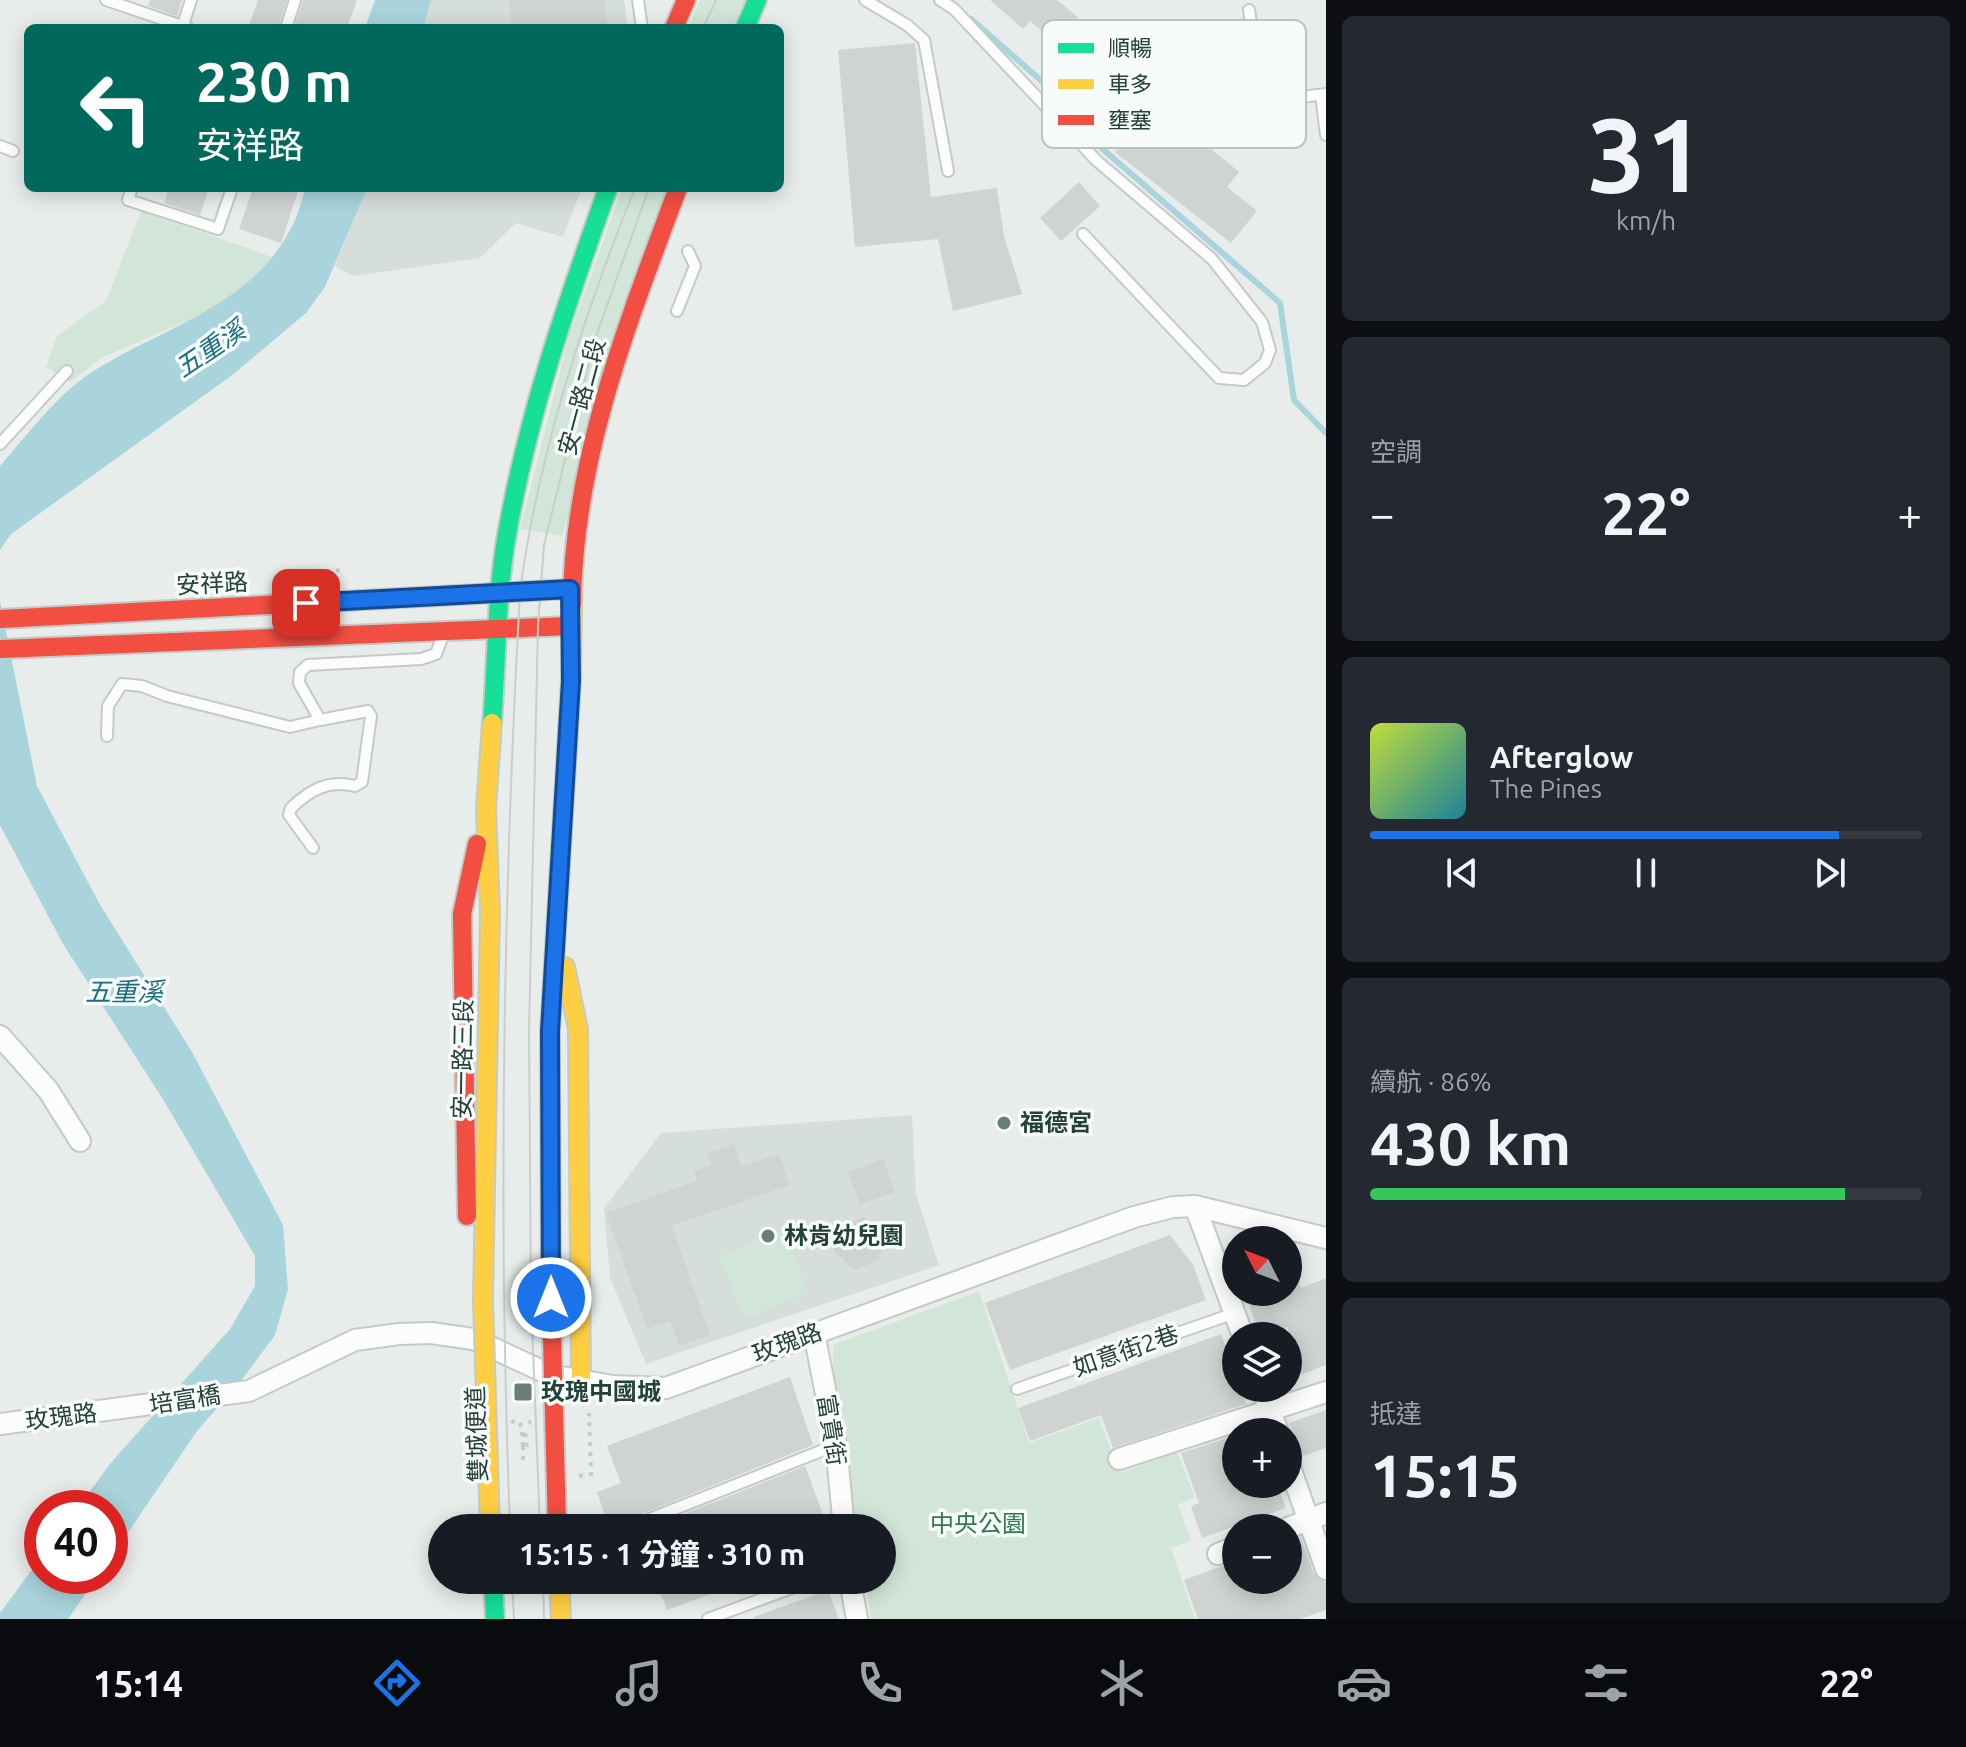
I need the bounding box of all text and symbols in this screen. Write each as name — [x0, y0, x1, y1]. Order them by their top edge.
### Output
legend — [1042, 20, 1306, 148]
text: 順暢 — [1108, 35, 1152, 60]
text: 230 m — [196, 50, 352, 113]
icon: left — [64, 56, 168, 160]
text: 車多 — [1108, 71, 1152, 96]
text: 31 — [1587, 95, 1705, 212]
text: 壅塞 — [1108, 107, 1152, 132]
text: 安祥路 — [196, 124, 304, 165]
text: km/h — [1616, 206, 1676, 235]
water label: 五重溪 — [169, 313, 253, 382]
street label: 安一路二段 — [553, 335, 610, 458]
text: 空調 — [1370, 437, 1422, 466]
text: 22° — [1602, 479, 1690, 546]
text: − — [1370, 489, 1395, 538]
text: + — [1897, 489, 1922, 538]
street label: 安祥路 — [175, 568, 249, 599]
pin — [272, 569, 340, 637]
icon: arrive — [284, 581, 328, 625]
text: Afterglow — [1490, 740, 1633, 774]
text: The Pines — [1490, 774, 1602, 803]
icon: previous — [1440, 851, 1484, 895]
icon: pause — [1624, 851, 1668, 895]
icon: next — [1808, 851, 1852, 895]
water label: 五重溪 — [85, 977, 167, 1006]
street label: 安一路三段 — [448, 999, 477, 1119]
text: 續航 · 86% — [1370, 1067, 1492, 1096]
place label: 福德宮 — [1020, 1109, 1092, 1136]
text: 430 km — [1370, 1109, 1571, 1176]
marker: 福德宮 — [995, 1114, 1013, 1132]
place label: 林肯幼兒園 — [784, 1222, 904, 1249]
north arrow — [1222, 1226, 1302, 1306]
map controls — [1222, 1226, 1302, 1594]
marker: 林肯幼兒園 — [759, 1227, 777, 1245]
position arrow — [509, 1256, 593, 1340]
street label: 玫瑰路 — [748, 1318, 825, 1368]
street label: 如意街2巷 — [1070, 1320, 1182, 1381]
button: layers — [1222, 1322, 1302, 1402]
place label: 玫瑰中國城 — [541, 1378, 661, 1405]
street label: 培富橋 — [147, 1381, 223, 1418]
marker: 玫瑰中國城 — [512, 1381, 534, 1403]
street label: 雙城便道 — [461, 1386, 492, 1482]
street label: 富貴街 — [813, 1392, 850, 1468]
street label: 玫瑰路 — [24, 1399, 98, 1434]
text: 抵達 — [1370, 1399, 1422, 1428]
button: + — [1222, 1418, 1302, 1498]
text: 15:15 — [1370, 1441, 1520, 1508]
speed limit sign: 40 — [24, 1490, 128, 1594]
park label: 中央公園 — [930, 1510, 1026, 1537]
button: − — [1222, 1514, 1302, 1594]
text: 15:15 · 1 分鐘 · 310 m — [519, 1537, 805, 1571]
icon: directions — [369, 1655, 425, 1711]
icon: music — [611, 1655, 667, 1711]
icon: phone — [852, 1655, 908, 1711]
icon: climate — [1094, 1655, 1150, 1711]
icon: car — [1336, 1655, 1392, 1711]
icon: filters — [1578, 1655, 1634, 1711]
text: 15:14 — [93, 1663, 183, 1704]
text: 22° — [1820, 1663, 1873, 1704]

